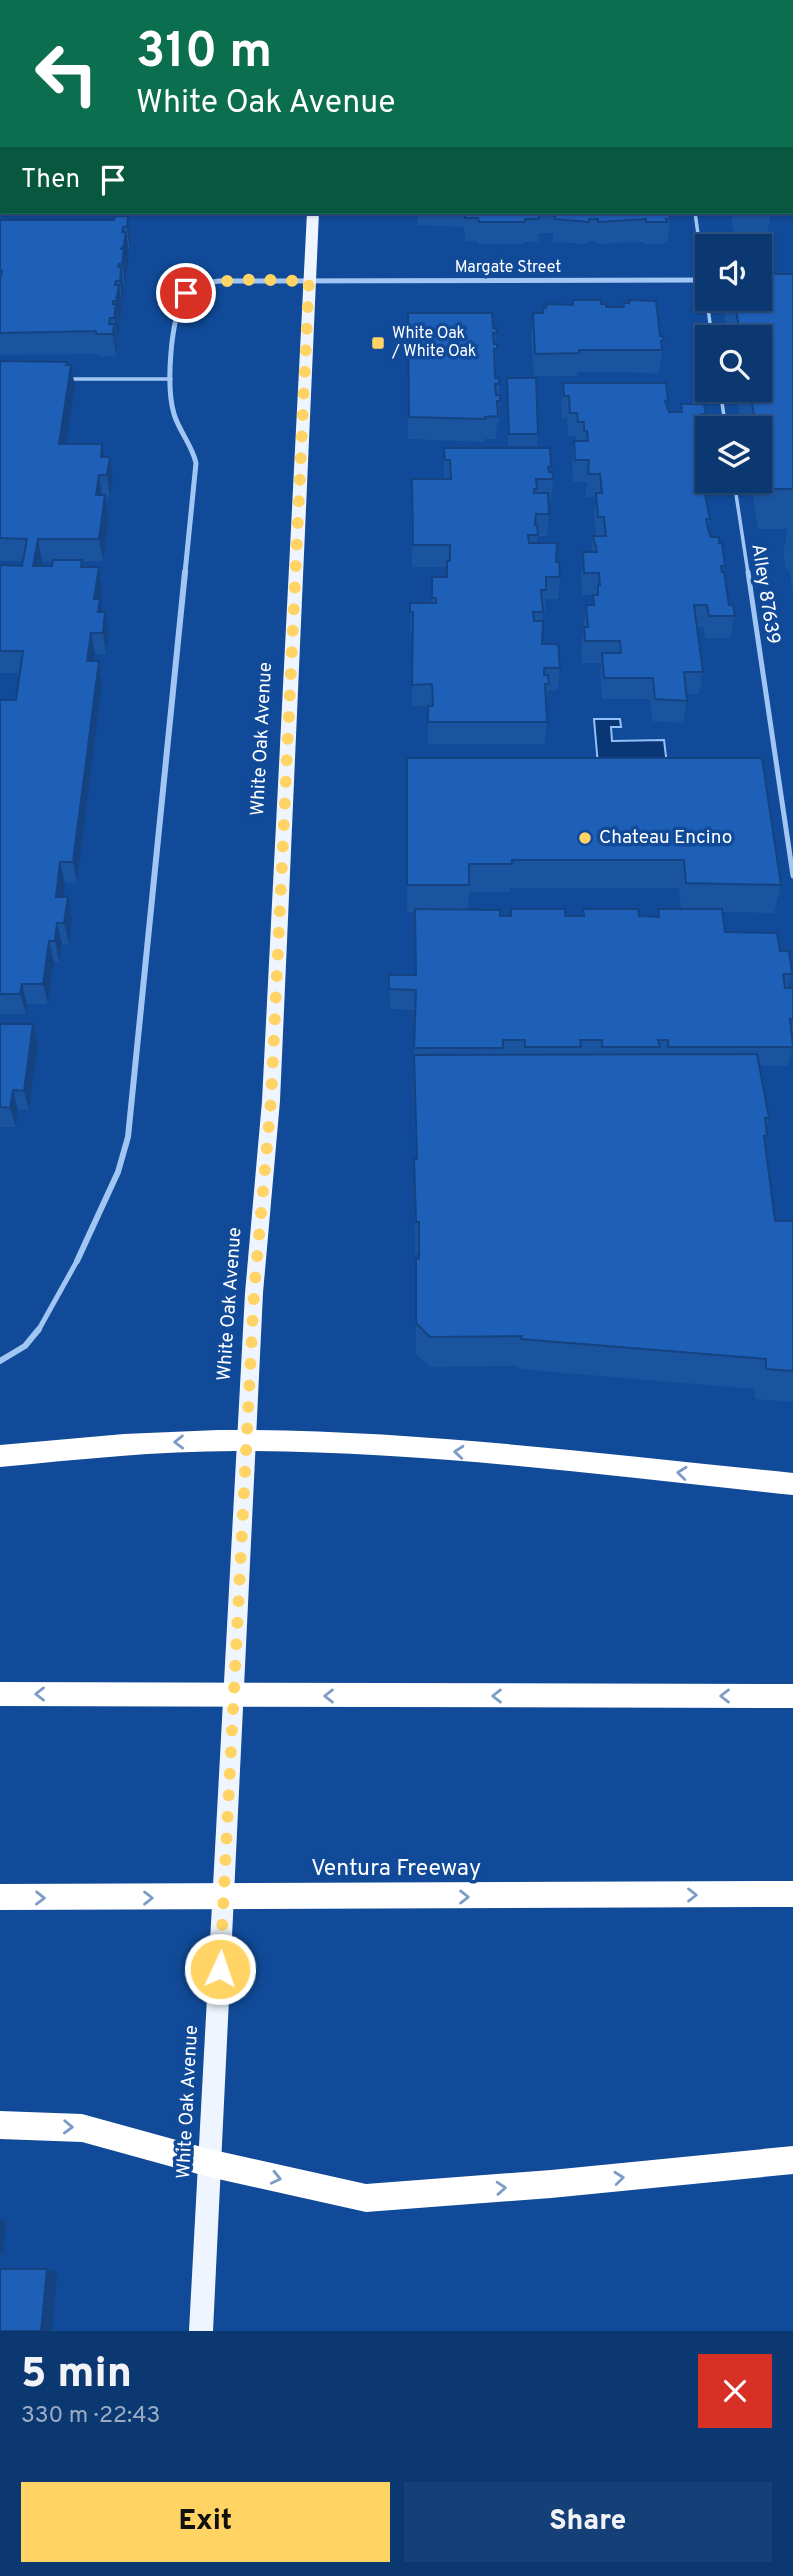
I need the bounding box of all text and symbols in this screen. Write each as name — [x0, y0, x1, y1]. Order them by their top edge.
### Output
text: 310 m — [136, 23, 272, 85]
icon: left — [21, 28, 112, 119]
text: White Oak Avenue — [136, 84, 395, 124]
icon: arrive — [94, 161, 132, 199]
text: Then — [21, 164, 80, 197]
map controls — [695, 234, 772, 493]
button: sound — [695, 234, 772, 311]
street label: Margate Street — [455, 258, 561, 278]
pin — [156, 263, 216, 323]
icon: arrive — [167, 274, 205, 312]
place label: White Oak / White Oak — [391, 324, 476, 362]
button: search — [695, 325, 772, 402]
marker: White Oak / White Oak — [370, 335, 386, 351]
button: layers — [695, 416, 772, 493]
street label: Alley 87639 — [745, 542, 785, 646]
street label: White Oak Avenue — [246, 661, 278, 817]
place label: Chateau Encino — [599, 826, 732, 850]
marker: Chateau Encino — [577, 830, 593, 846]
street label: White Oak Avenue — [213, 1226, 247, 1382]
one-way arrow — [173, 1434, 184, 1450]
one-way arrow — [454, 1445, 465, 1460]
one-way arrow — [676, 1466, 687, 1481]
one-way arrow — [34, 1686, 44, 1702]
one-way arrow — [324, 1688, 334, 1704]
one-way arrow — [492, 1688, 502, 1704]
one-way arrow — [719, 1688, 730, 1704]
street label: Ventura Freeway — [311, 1855, 481, 1884]
one-way arrow — [687, 1887, 697, 1903]
one-way arrow — [459, 1889, 470, 1905]
one-way arrow — [35, 1890, 46, 1906]
one-way arrow — [143, 1890, 154, 1906]
position arrow — [183, 1932, 257, 2006]
street label: White Oak Avenue — [172, 2024, 204, 2180]
one-way arrow — [63, 2120, 74, 2135]
one-way arrow — [270, 2170, 282, 2184]
one-way arrow — [613, 2170, 625, 2185]
one-way arrow — [496, 2181, 507, 2196]
text: 5 min — [21, 2349, 132, 2402]
button: close — [698, 2354, 772, 2428]
text: 330 m · 22:43 — [21, 2402, 160, 2431]
button: Exit — [21, 2482, 390, 2562]
button: Share — [404, 2482, 772, 2562]

